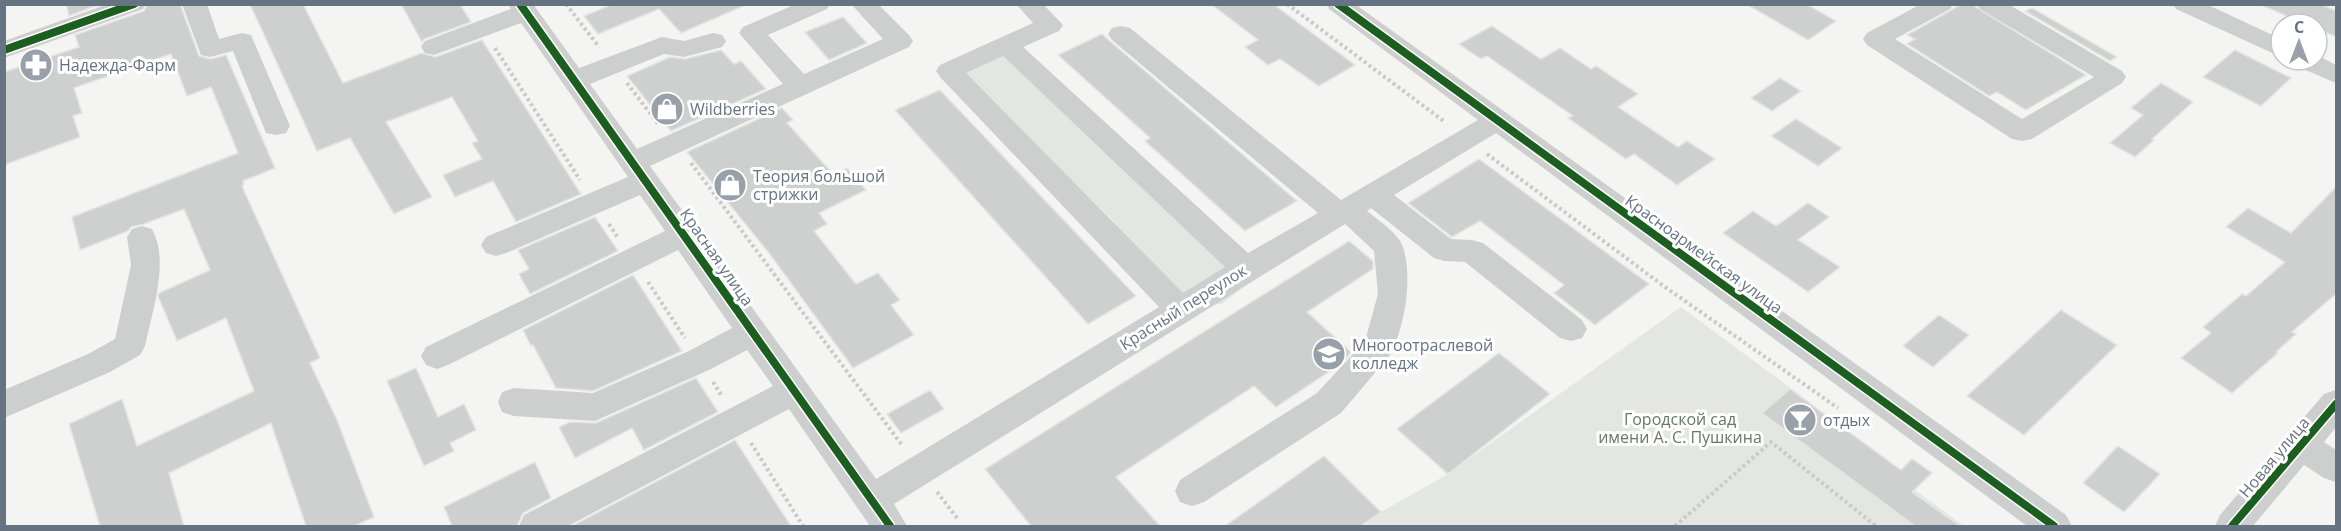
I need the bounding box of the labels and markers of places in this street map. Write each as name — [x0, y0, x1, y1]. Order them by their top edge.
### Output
pharmacy icon: Надежда-Фарм — [18, 47, 54, 83]
place label: Надежда-Фарм — [59, 54, 176, 76]
shop icon: Wildberries — [649, 91, 685, 127]
place label: Wildberries — [690, 98, 775, 120]
place label: Теория большой стрижки — [753, 165, 885, 205]
shop icon: Теория большой стрижки — [712, 167, 748, 203]
place label: Многоотраслевой колледж — [1352, 334, 1493, 374]
school or university icon: Многоотраслевой колледж — [1311, 336, 1347, 372]
bar icon: отдых — [1782, 402, 1818, 438]
place label: отдых — [1823, 409, 1871, 431]

